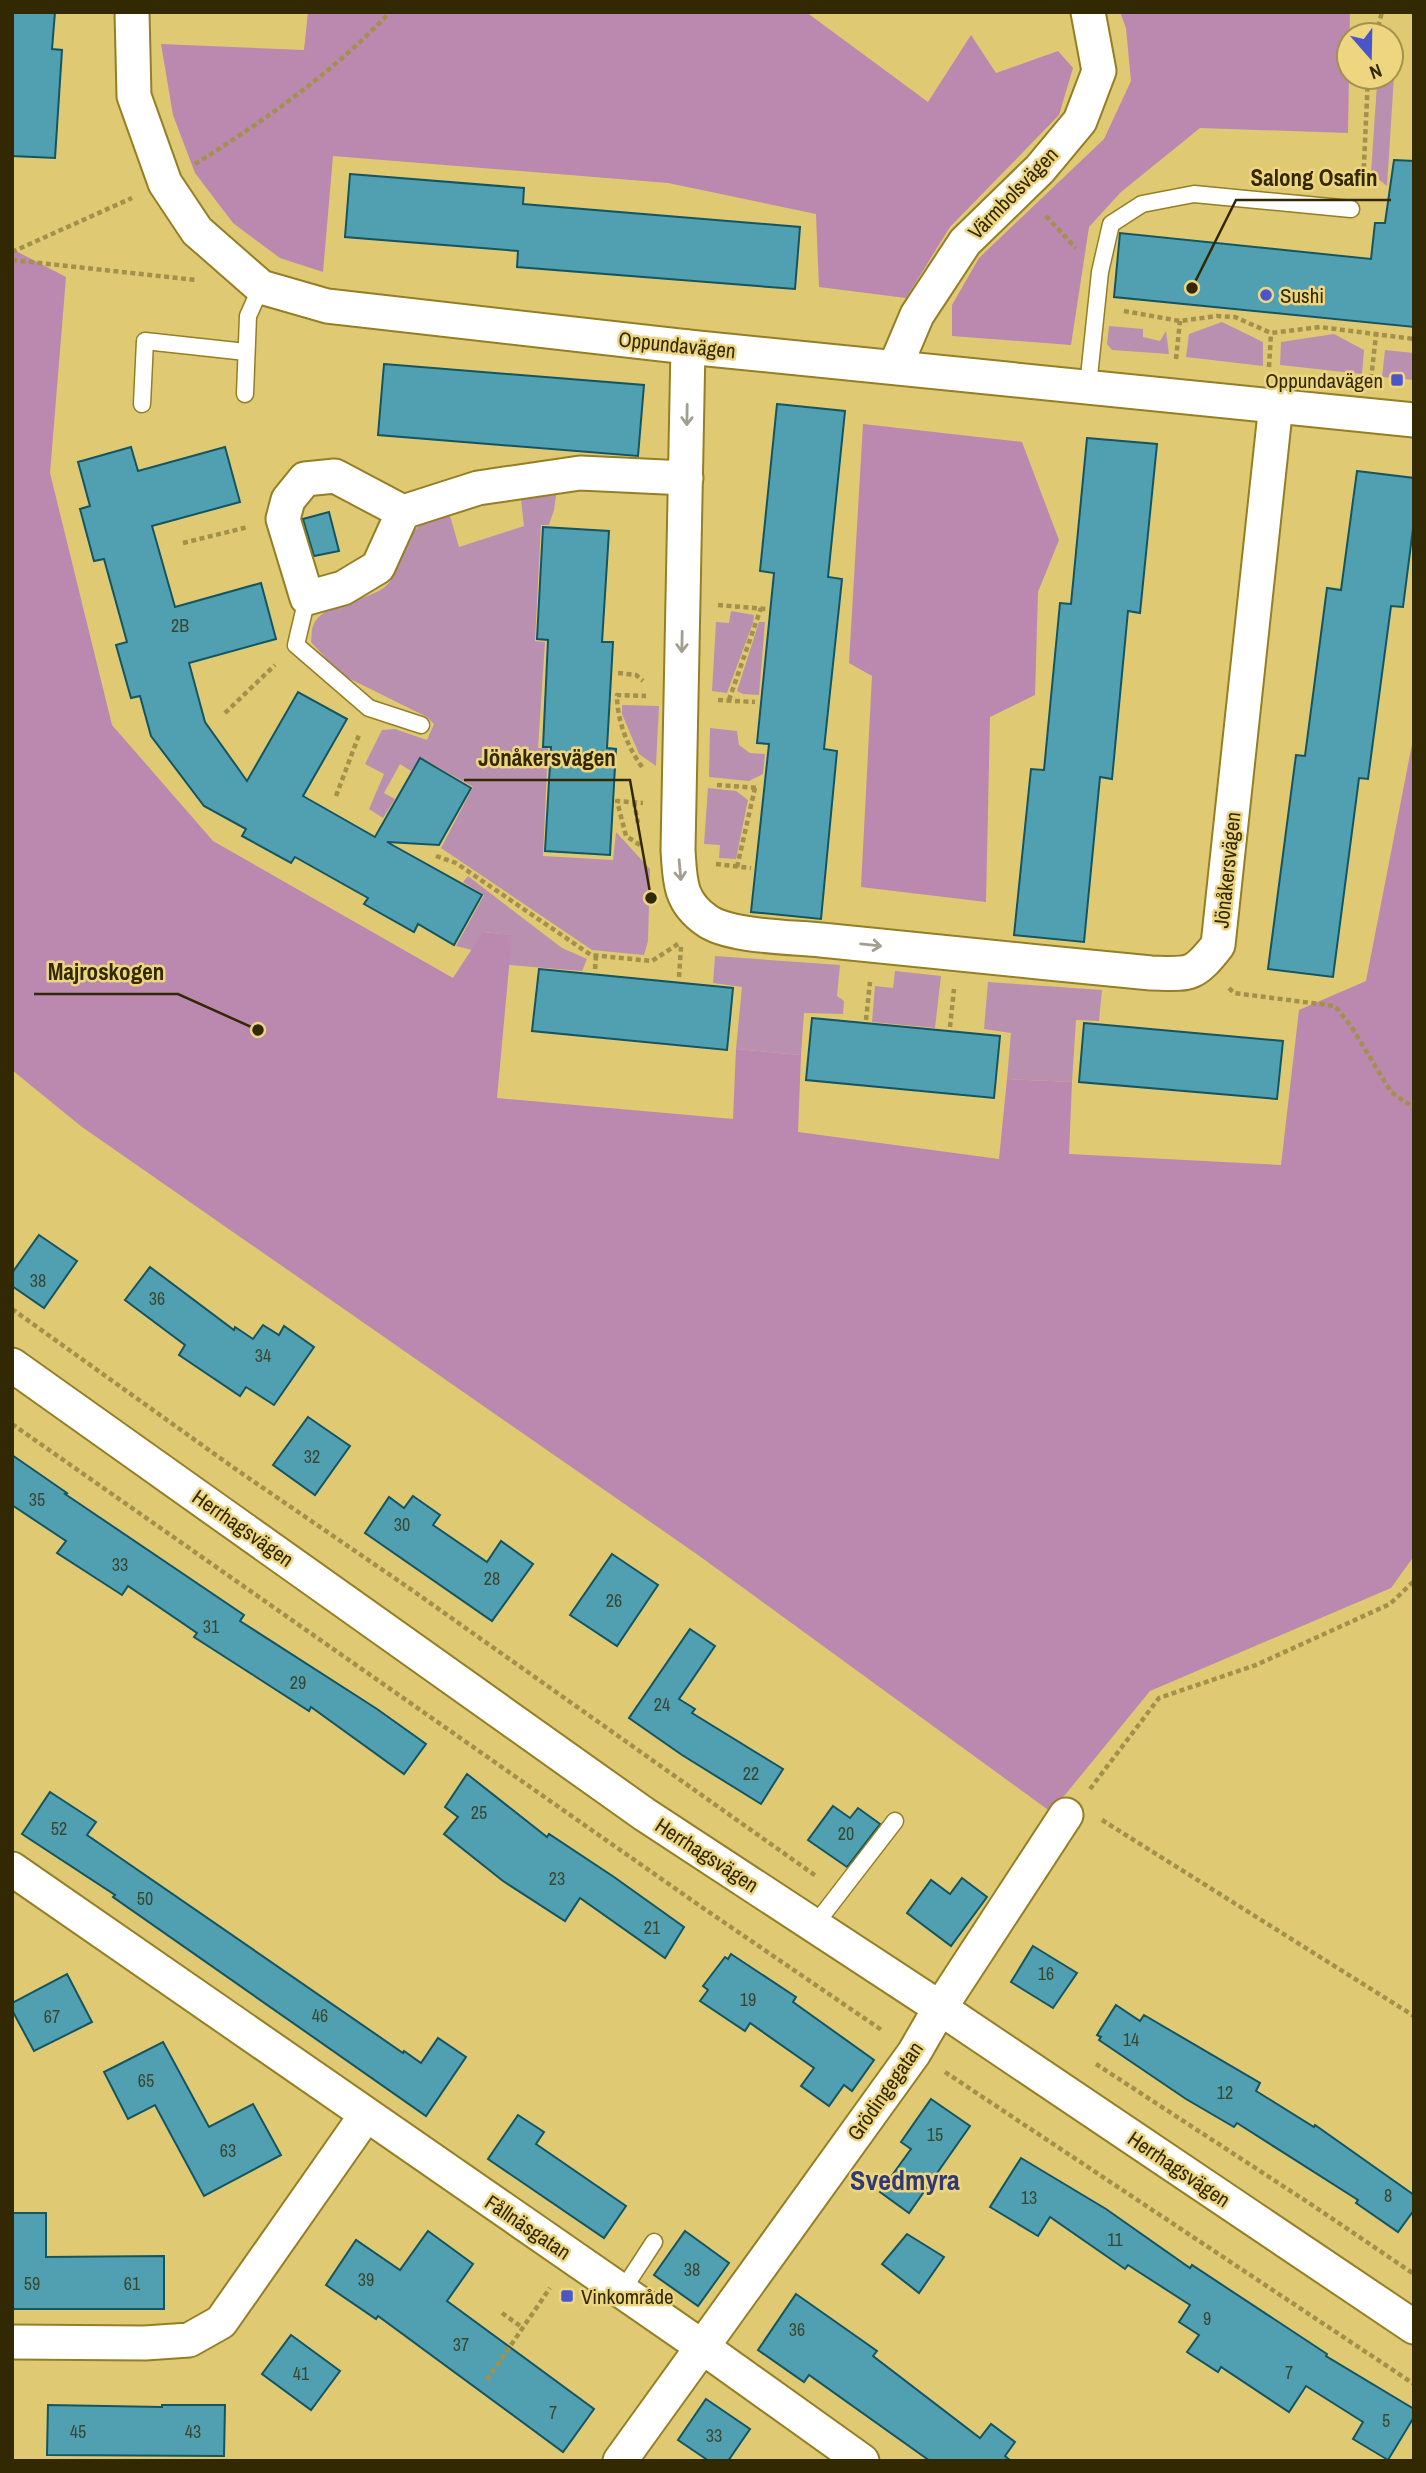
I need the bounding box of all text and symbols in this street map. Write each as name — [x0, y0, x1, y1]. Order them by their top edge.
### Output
north arrow — [1335, 21, 1405, 91]
text: N — [1366, 58, 1386, 86]
street label: Värmbolsvägen — [961, 140, 1065, 246]
callout: Salong Osafin — [1236, 156, 1391, 200]
text: Salong Osafin — [1251, 162, 1377, 193]
place label: Sushi — [1280, 281, 1324, 310]
marker: Sushi — [1258, 287, 1274, 303]
street label: Oppundavägen — [617, 324, 737, 366]
place label: Oppundavägen — [1265, 366, 1383, 395]
marker: Oppundavägen — [1389, 372, 1405, 388]
one-way arrow — [680, 403, 694, 426]
house number: 2B — [171, 613, 189, 638]
one-way arrow — [676, 631, 689, 654]
callout: Jönåkersvägen — [464, 736, 630, 780]
text: Jönåkersvägen — [478, 742, 616, 773]
street label: Jönåkersvägen — [1206, 810, 1248, 930]
one-way arrow — [674, 858, 687, 881]
one-way arrow — [859, 939, 882, 952]
callout: Majroskogen — [34, 950, 178, 994]
text: Majroskogen — [48, 956, 164, 987]
house number: 38 — [30, 1268, 46, 1293]
house number: 36 — [149, 1286, 165, 1311]
house number: 34 — [255, 1343, 271, 1368]
house number: 32 — [304, 1444, 320, 1469]
street label: Herrhagsvägen — [186, 1482, 300, 1574]
house number: 35 — [29, 1487, 45, 1512]
house number: 30 — [394, 1512, 410, 1537]
house number: 33 — [112, 1552, 128, 1577]
house number: 28 — [484, 1566, 500, 1591]
house number: 26 — [606, 1588, 622, 1613]
house number: 31 — [203, 1614, 220, 1639]
house number: 29 — [290, 1670, 306, 1695]
house number: 24 — [654, 1692, 670, 1717]
house number: 22 — [743, 1761, 759, 1786]
house number: 25 — [471, 1800, 487, 1825]
street label: Herrhagsvägen — [650, 1811, 764, 1899]
house number: 52 — [51, 1816, 67, 1841]
house number: 20 — [838, 1821, 854, 1846]
house number: 23 — [549, 1866, 565, 1891]
house number: 50 — [137, 1886, 153, 1911]
house number: 21 — [644, 1915, 661, 1940]
house number: 16 — [1038, 1961, 1054, 1986]
house number: 19 — [740, 1987, 756, 2012]
house number: 46 — [312, 2003, 328, 2028]
house number: 67 — [44, 2004, 60, 2029]
house number: 14 — [1123, 2027, 1139, 2052]
street label: Grödingegatan — [840, 2036, 930, 2146]
house number: 65 — [138, 2068, 154, 2093]
house number: 12 — [1217, 2080, 1233, 2105]
house number: 15 — [927, 2122, 943, 2147]
street label: Herrhagsvägen — [1122, 2124, 1236, 2214]
house number: 63 — [220, 2138, 236, 2163]
district label: Svedmyra — [850, 2161, 960, 2199]
house number: 8 — [1384, 2183, 1392, 2208]
house number: 13 — [1021, 2185, 1037, 2210]
street label: Fållnäsgatan — [479, 2188, 577, 2266]
house number: 11 — [1107, 2227, 1123, 2252]
house number: 38 — [684, 2257, 700, 2282]
house number: 39 — [358, 2267, 374, 2292]
house number: 59 — [24, 2271, 40, 2296]
house number: 61 — [124, 2271, 141, 2296]
place label: Vinkområde — [581, 2282, 674, 2311]
marker: Vinkområde — [559, 2288, 575, 2304]
house number: 9 — [1203, 2306, 1211, 2331]
house number: 36 — [789, 2317, 805, 2342]
house number: 37 — [453, 2332, 469, 2357]
house number: 7 — [1285, 2360, 1293, 2385]
house number: 41 — [293, 2361, 310, 2386]
house number: 7 — [549, 2400, 557, 2425]
house number: 5 — [1382, 2408, 1390, 2433]
house number: 45 — [70, 2419, 86, 2444]
house number: 43 — [185, 2419, 201, 2444]
house number: 33 — [706, 2423, 722, 2448]

